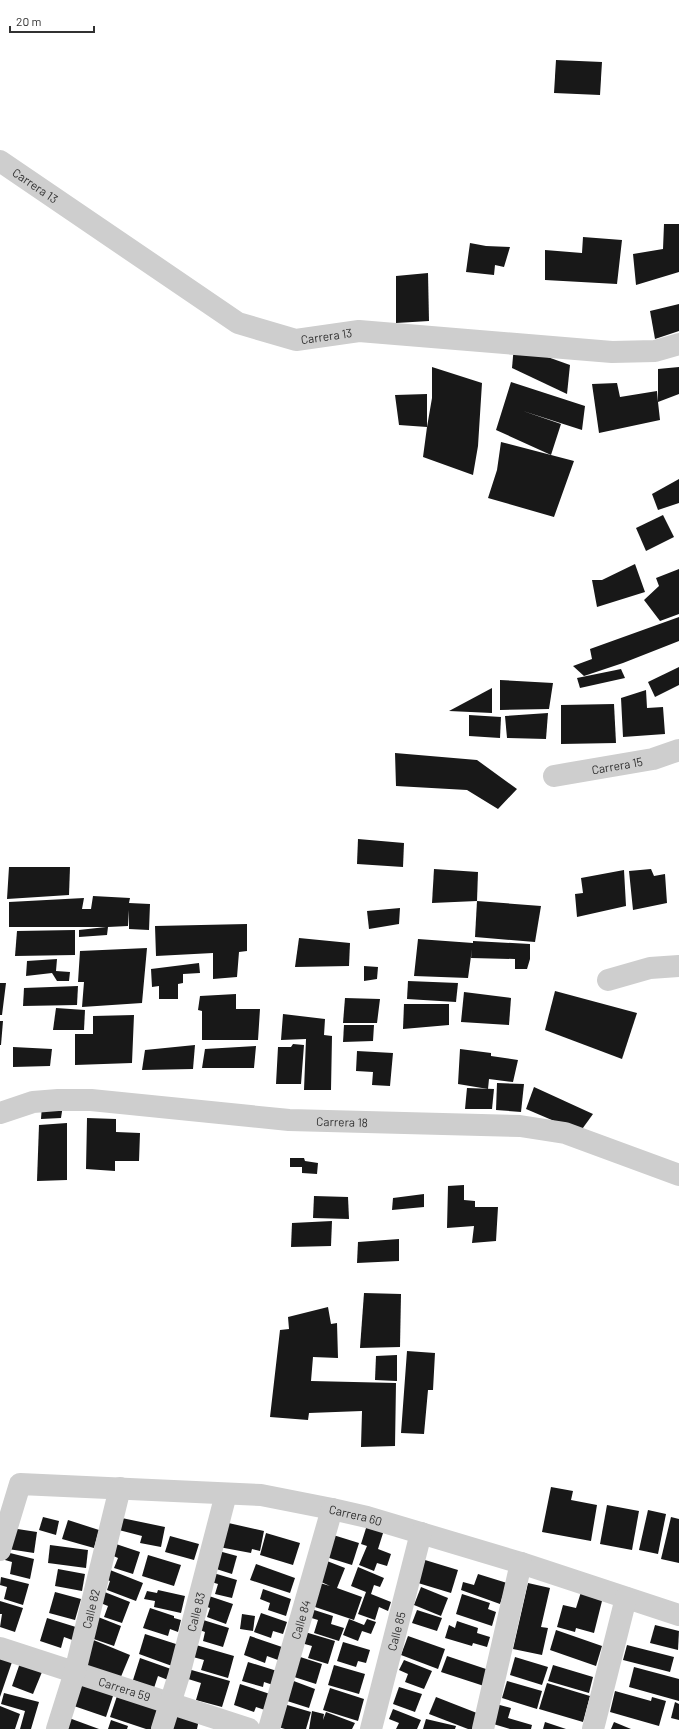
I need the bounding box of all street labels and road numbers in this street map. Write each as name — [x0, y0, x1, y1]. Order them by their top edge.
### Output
street label: Carrera 13 — [10, 165, 61, 206]
street label: Carrera 13 — [300, 325, 353, 346]
street label: Carrera 15 — [590, 754, 644, 776]
street label: Carrera 18 — [316, 1114, 368, 1129]
street label: Carrera 60 — [328, 1502, 384, 1528]
street label: Calle 82 — [79, 1587, 102, 1630]
street label: Calle 83 — [184, 1591, 207, 1633]
street label: Calle 84 — [288, 1598, 313, 1641]
street label: Calle 85 — [384, 1610, 408, 1652]
street label: Carrera 59 — [97, 1674, 152, 1703]

